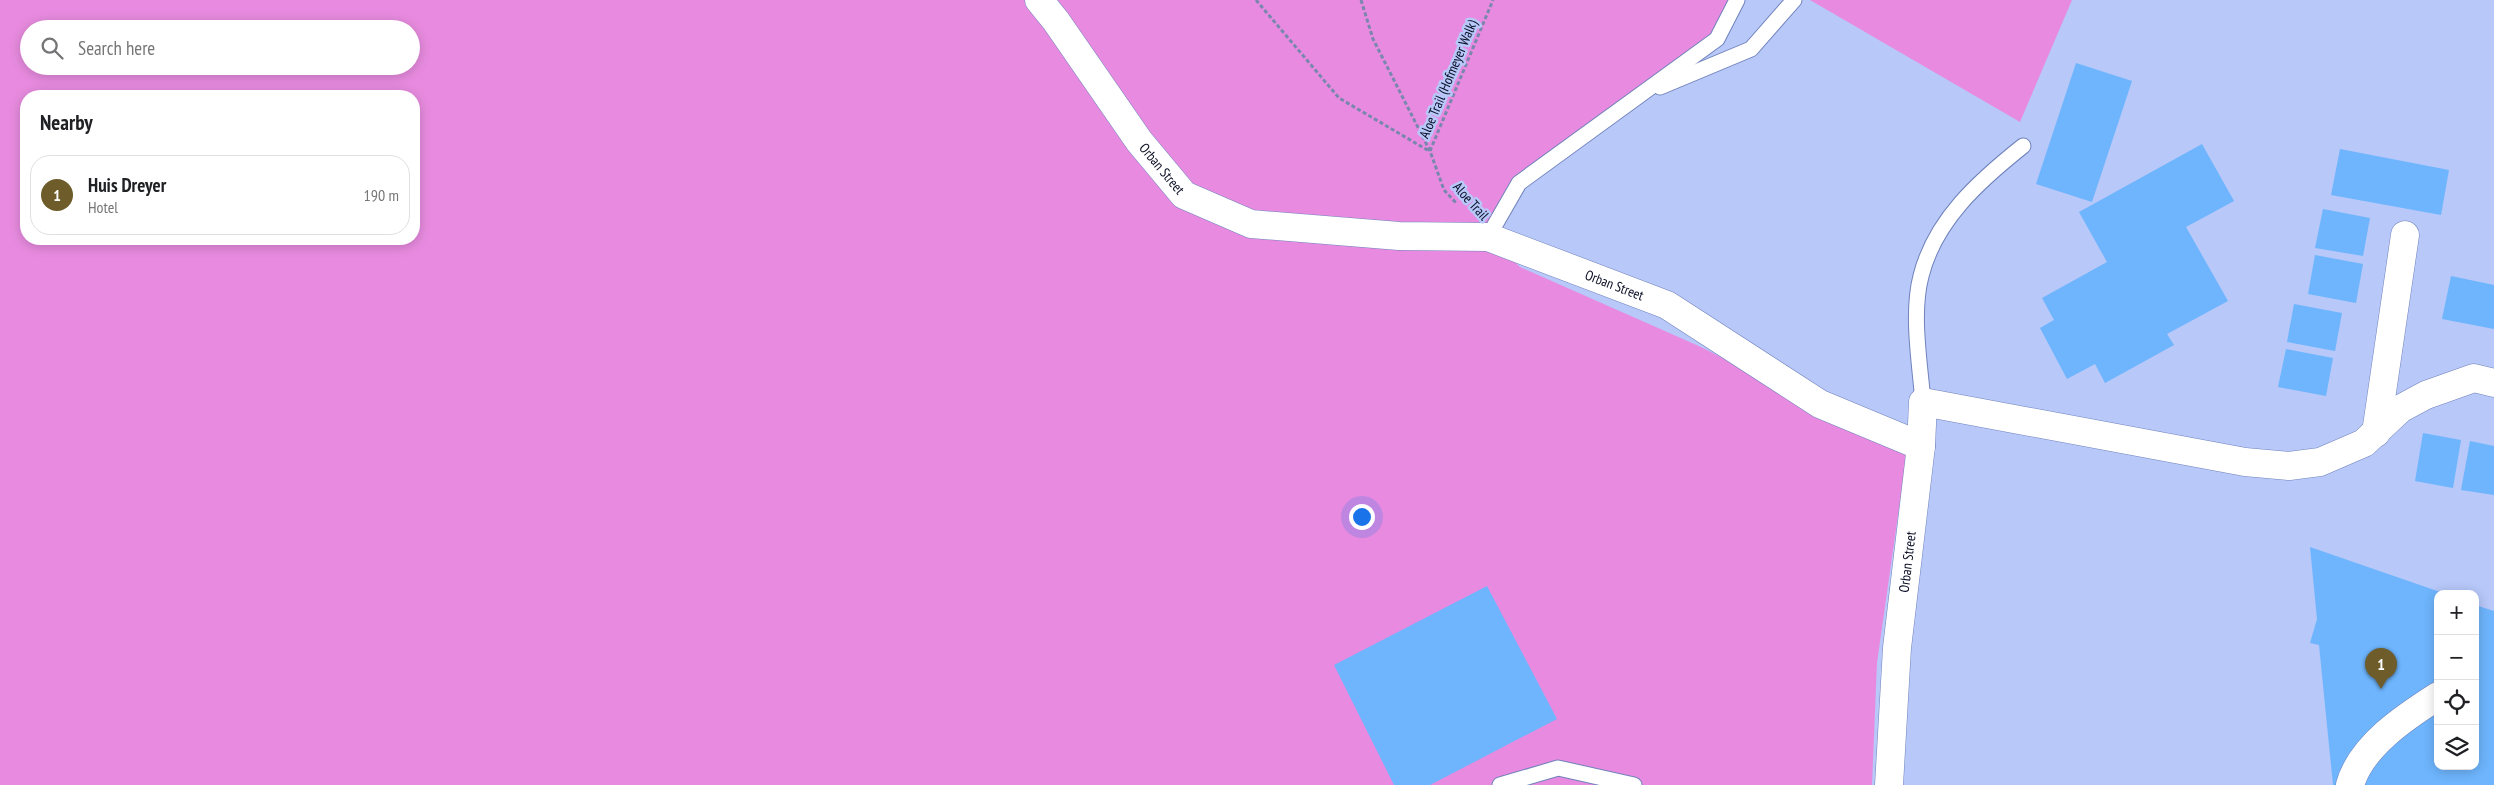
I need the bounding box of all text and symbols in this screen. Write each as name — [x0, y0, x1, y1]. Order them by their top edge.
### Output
street label: Aloe Trail (Hofmeyer Walk) — [1415, 16, 1481, 141]
search box — [20, 20, 420, 75]
icon: search — [38, 34, 66, 62]
text: Search here — [78, 36, 155, 60]
text: Nearby — [40, 109, 93, 136]
street label: Orban Street — [1136, 139, 1189, 198]
text: Huis Dreyer — [88, 173, 166, 197]
street label: Aloe Trail — [1449, 178, 1493, 224]
text: 1 — [53, 185, 61, 205]
text: 190 m — [364, 185, 399, 205]
text: Hotel — [88, 197, 118, 217]
street label: Orban Street — [1583, 266, 1646, 304]
your location — [1349, 504, 1375, 530]
street label: Orban Street — [1895, 530, 1920, 593]
map controls — [2434, 590, 2479, 770]
button: + — [2434, 590, 2479, 635]
button: − — [2434, 635, 2479, 680]
pin: 1 — [2365, 648, 2397, 689]
button: locate — [2434, 680, 2479, 725]
button: layers — [2434, 725, 2479, 770]

